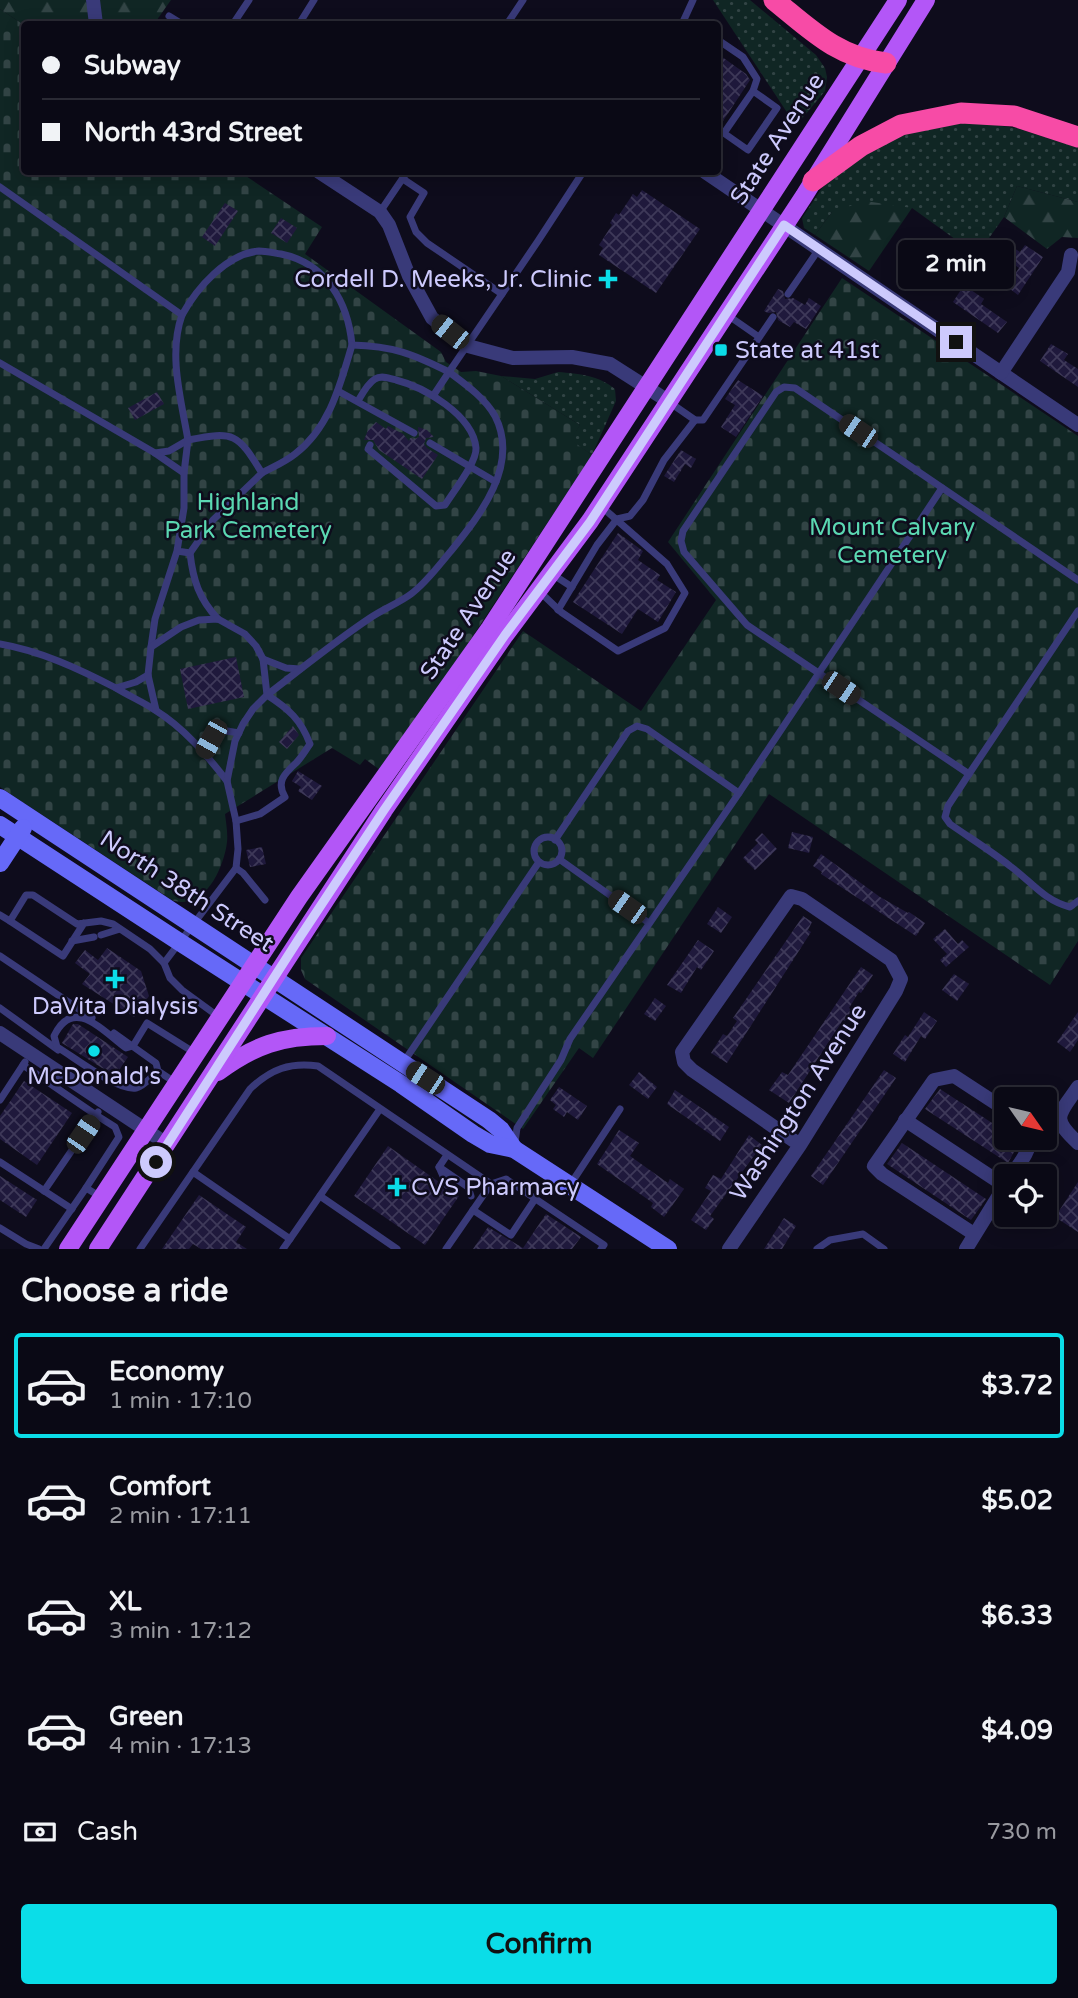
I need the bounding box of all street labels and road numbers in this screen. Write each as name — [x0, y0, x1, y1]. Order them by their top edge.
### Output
street label: State Avenue — [724, 68, 831, 211]
street label: State Avenue — [414, 543, 523, 685]
street label: North 38th Street — [94, 824, 279, 958]
street label: Washington Avenue — [724, 998, 873, 1206]

